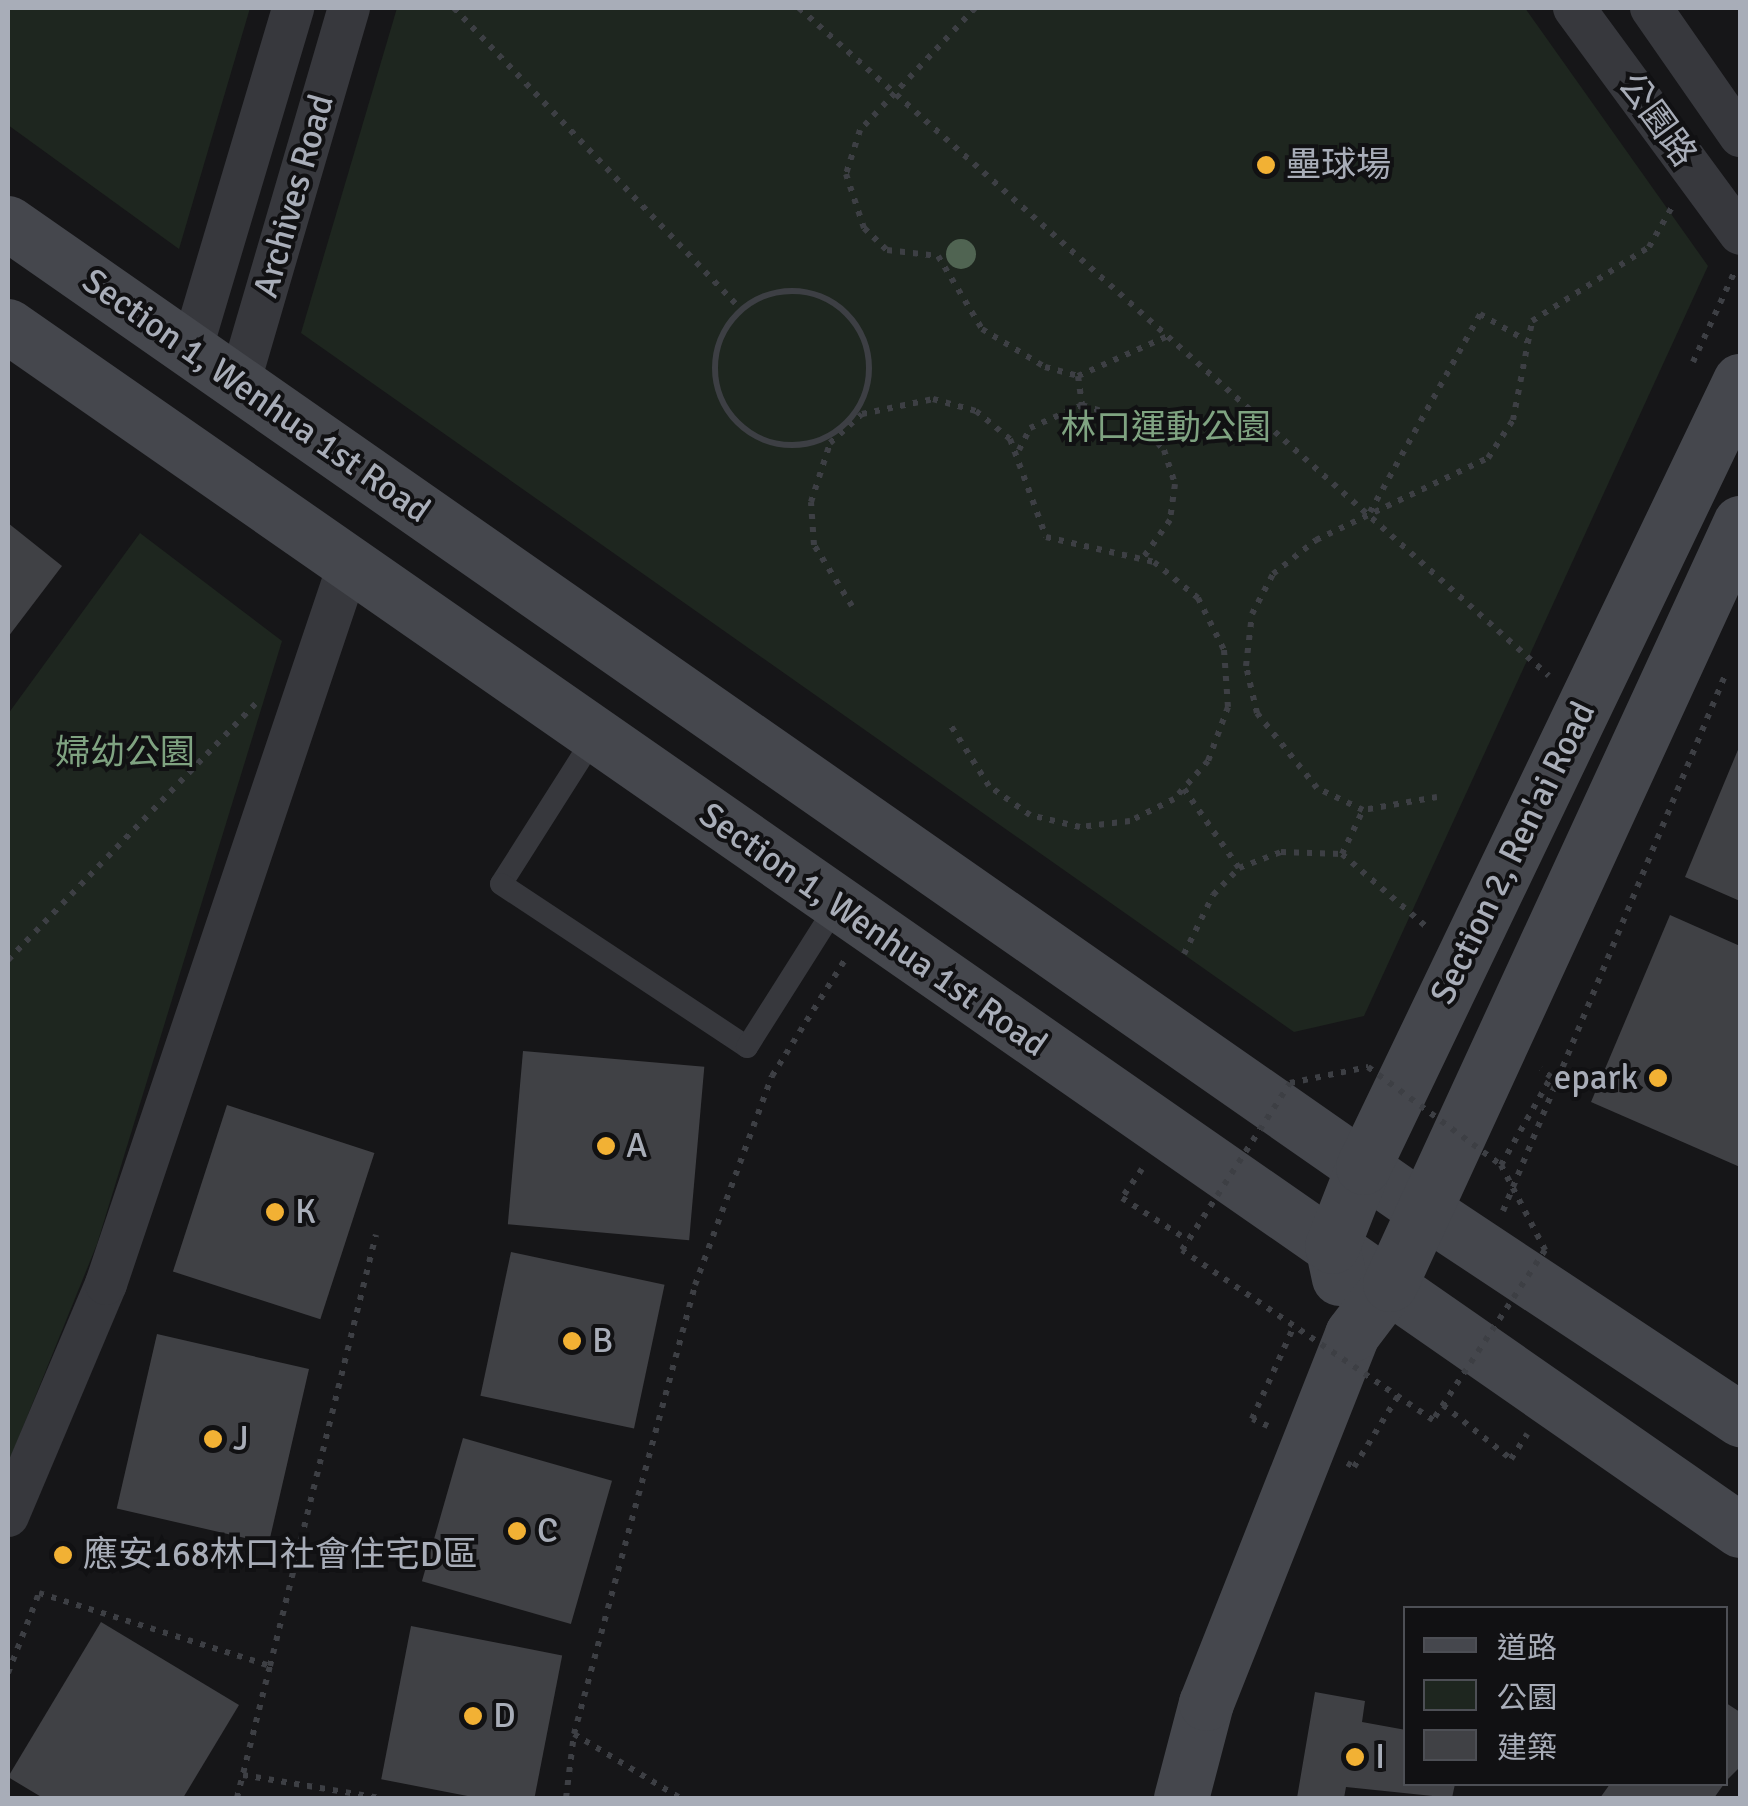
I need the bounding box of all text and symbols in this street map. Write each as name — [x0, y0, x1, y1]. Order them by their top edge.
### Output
street label: 公園路 — [1609, 65, 1705, 175]
street label: Archives Road — [245, 90, 343, 302]
place label: 壘球場 — [1286, 144, 1391, 186]
marker: 壘球場 — [1255, 154, 1277, 176]
street label: Section 1, Wenhua 1st Road — [74, 260, 438, 532]
park label: 林口運動公園 — [1061, 407, 1271, 449]
street label: Section 2, Ren'ai Road — [1422, 695, 1604, 1011]
park label: 婦幼公園 — [55, 732, 195, 774]
street label: Section 1, Wenhua 1st Road — [691, 794, 1055, 1066]
place label: epark — [1554, 1057, 1638, 1099]
marker: epark — [1647, 1067, 1669, 1089]
place label: A — [626, 1125, 647, 1167]
marker: A — [595, 1135, 617, 1157]
place label: K — [295, 1191, 316, 1233]
marker: K — [264, 1201, 286, 1223]
place label: B — [592, 1320, 613, 1362]
marker: B — [561, 1330, 583, 1352]
place label: J — [233, 1418, 249, 1460]
marker: J — [202, 1428, 224, 1450]
place label: C — [537, 1510, 558, 1552]
marker: C — [506, 1520, 528, 1542]
place label: 應安168林口社會住宅D區 — [83, 1534, 477, 1576]
marker: 應安168林口社會住宅D區 — [52, 1544, 74, 1566]
legend — [1403, 1606, 1728, 1786]
text: 道路 — [1497, 1630, 1557, 1667]
text: 公園 — [1497, 1680, 1557, 1717]
place label: D — [493, 1695, 516, 1737]
marker: D — [462, 1705, 484, 1727]
text: 建築 — [1497, 1730, 1557, 1767]
place label: I — [1375, 1736, 1385, 1778]
marker: I — [1344, 1746, 1366, 1768]

